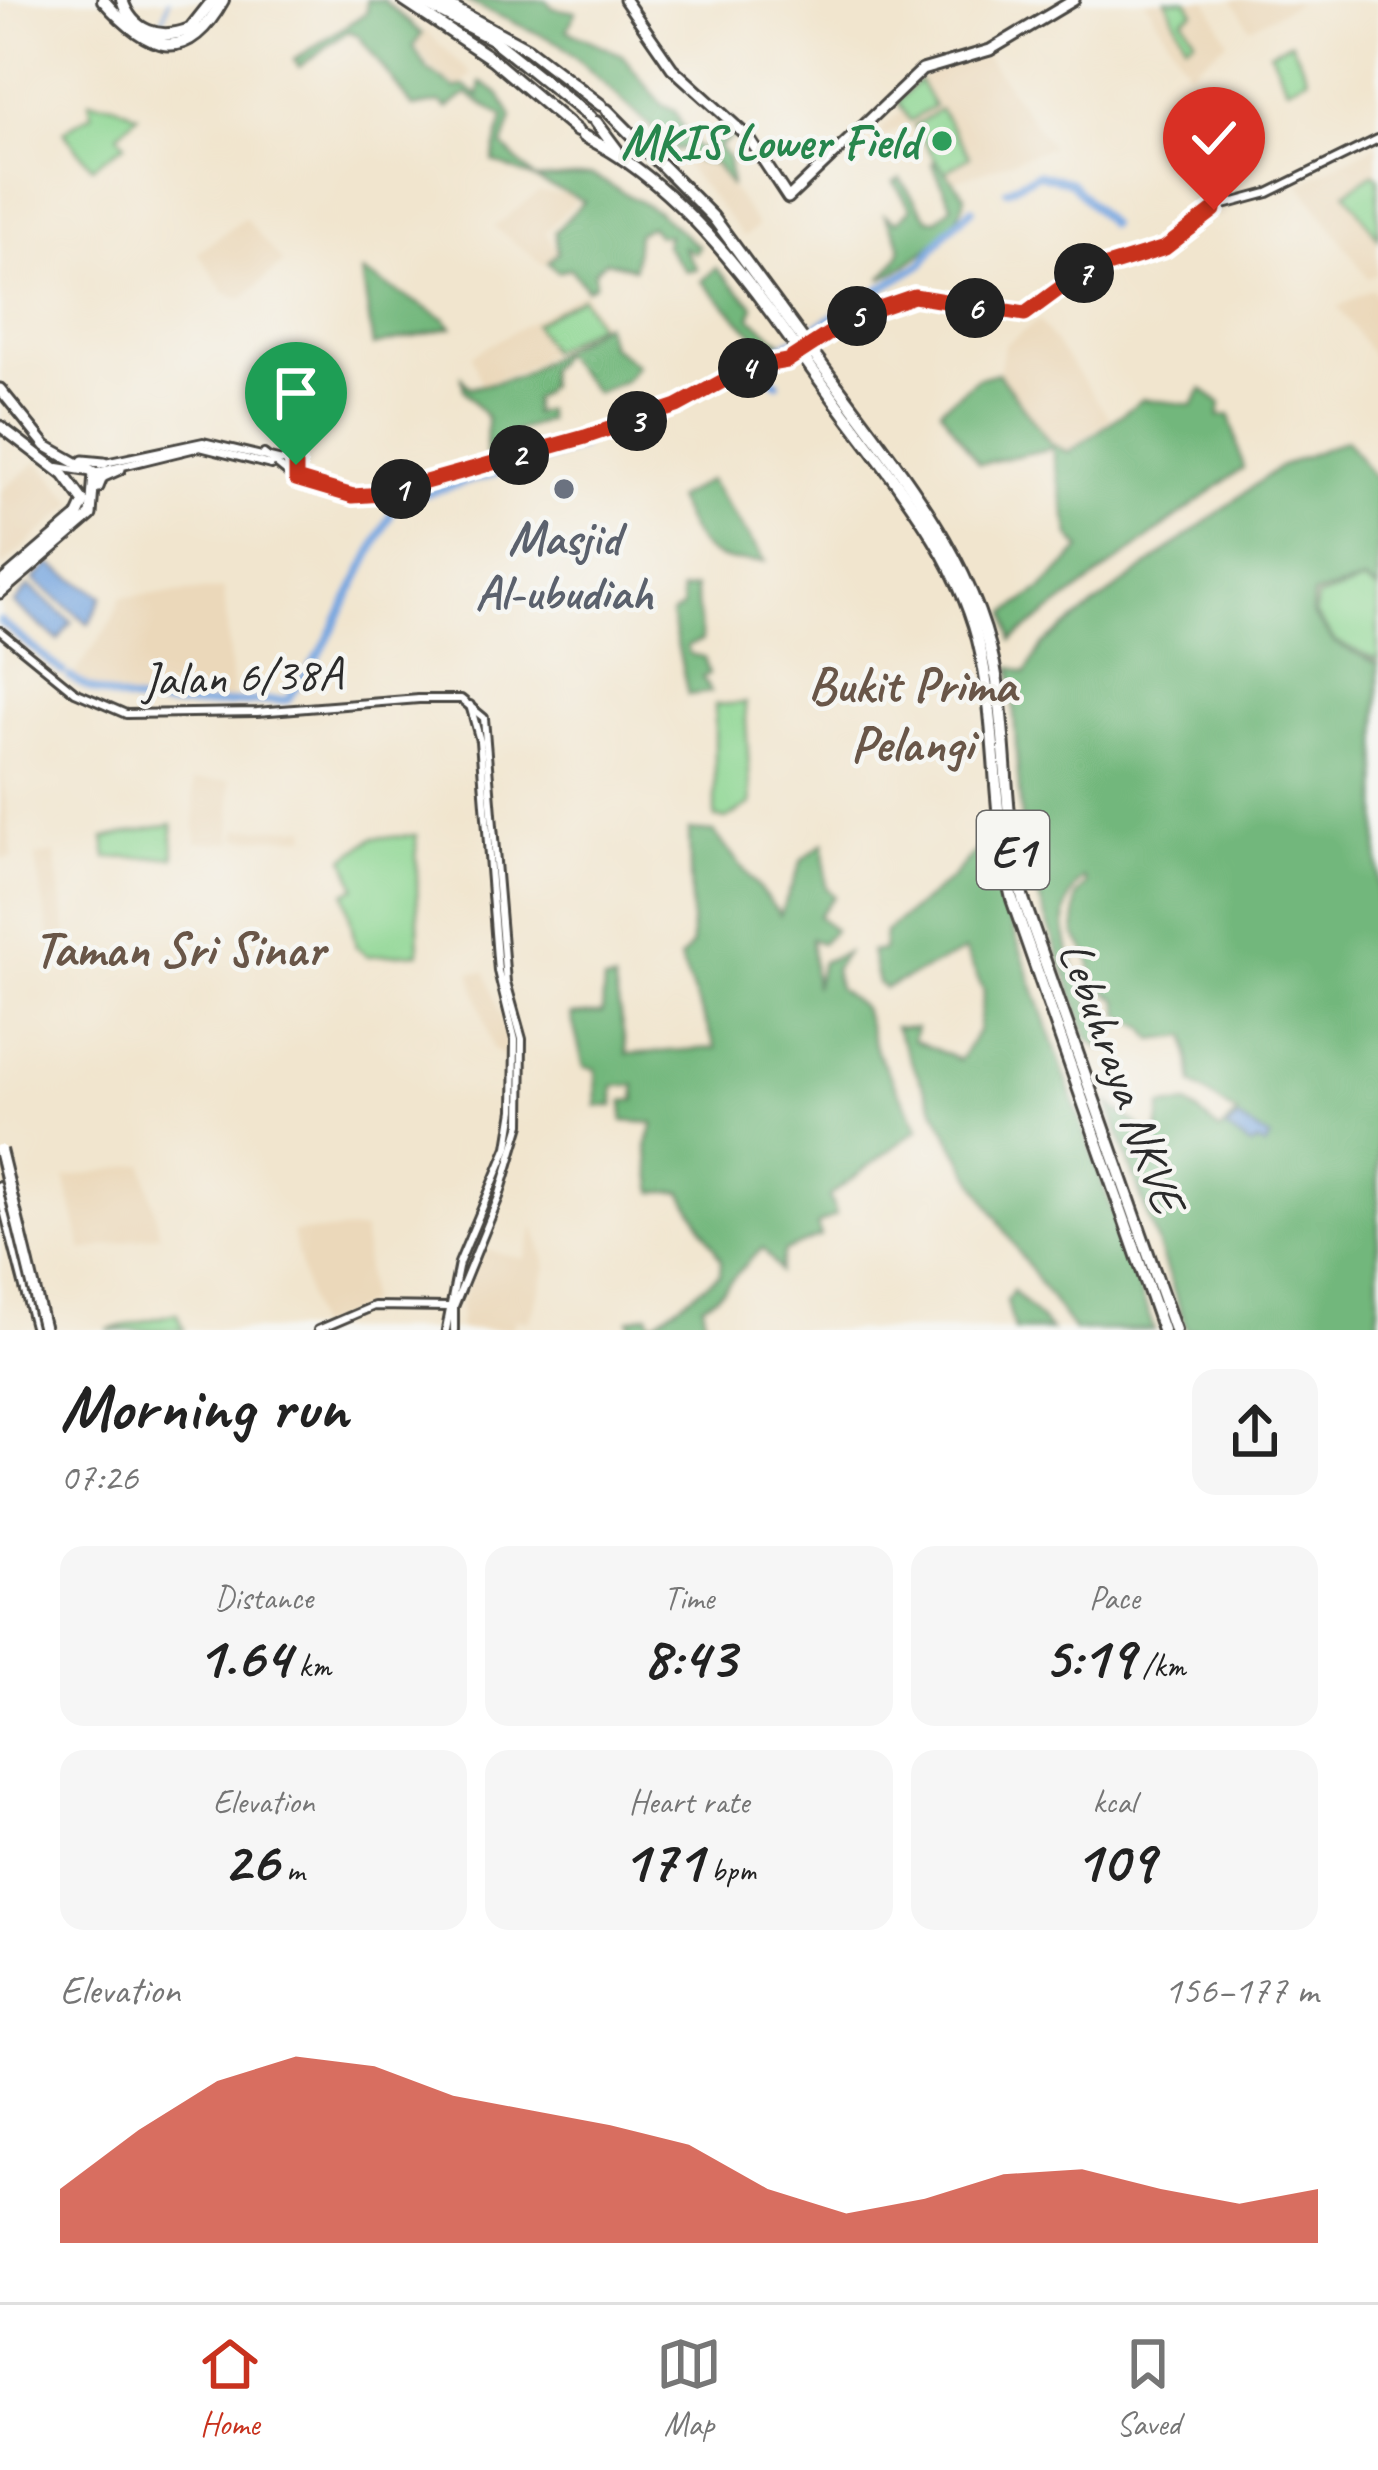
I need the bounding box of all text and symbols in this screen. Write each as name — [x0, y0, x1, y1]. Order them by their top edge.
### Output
pin — [1163, 87, 1265, 210]
icon: check — [1181, 105, 1247, 171]
place label: MKIS Lower Field — [621, 112, 926, 172]
marker: MKIS Lower Field — [929, 128, 955, 154]
pin: 7 — [1054, 243, 1114, 303]
text: 7 — [1077, 252, 1091, 294]
pin: 6 — [945, 278, 1005, 338]
pin: 5 — [827, 286, 887, 346]
text: 6 — [967, 287, 983, 329]
text: 5 — [850, 295, 864, 337]
pin: 4 — [718, 338, 778, 398]
pin — [245, 342, 347, 465]
text: 4 — [741, 347, 755, 389]
icon: arrive — [263, 360, 329, 426]
pin: 3 — [607, 391, 667, 451]
text: 3 — [630, 400, 644, 442]
pin: 2 — [489, 425, 549, 485]
text: 2 — [512, 434, 526, 476]
pin: 1 — [371, 459, 431, 519]
text: 1 — [394, 468, 408, 510]
marker: Masjid Al-ubudiah — [551, 476, 577, 502]
place label: Masjid Al-ubudiah — [475, 508, 654, 623]
street label: Jalan 6/38A — [139, 642, 345, 710]
district label: Bukit Prima Pelangi — [808, 653, 1020, 776]
road number: E1 — [977, 811, 1049, 889]
district label: Taman Sri Sinar — [34, 917, 330, 981]
street label: Lebuhraya NKVE — [1045, 933, 1201, 1225]
text: Morning run — [60, 1366, 348, 1449]
button: share — [1192, 1369, 1318, 1495]
text: 07:26 — [60, 1453, 138, 1502]
text: Distance — [214, 1577, 313, 1619]
text: Time — [664, 1577, 714, 1619]
text: Pace — [1089, 1577, 1140, 1619]
text: 1.64 — [196, 1619, 291, 1695]
text: 8:43 — [643, 1619, 735, 1695]
text: 5:19 — [1043, 1619, 1134, 1695]
text: km — [291, 1645, 331, 1687]
text: /km — [1134, 1645, 1185, 1687]
text: Elevation — [213, 1781, 314, 1823]
text: Heart rate — [629, 1781, 749, 1823]
text: kcal — [1093, 1781, 1136, 1823]
text: 26 — [223, 1823, 278, 1899]
text: 171 — [622, 1823, 703, 1899]
text: 109 — [1074, 1823, 1154, 1899]
text: m — [278, 1849, 305, 1891]
text: bpm — [703, 1849, 756, 1891]
text: Elevation — [60, 1966, 180, 2015]
text: 156–177 m — [1164, 1966, 1318, 2015]
tab: Home — [197, 2331, 263, 2445]
tab: Map — [656, 2331, 722, 2445]
tab: Saved — [1115, 2331, 1181, 2445]

